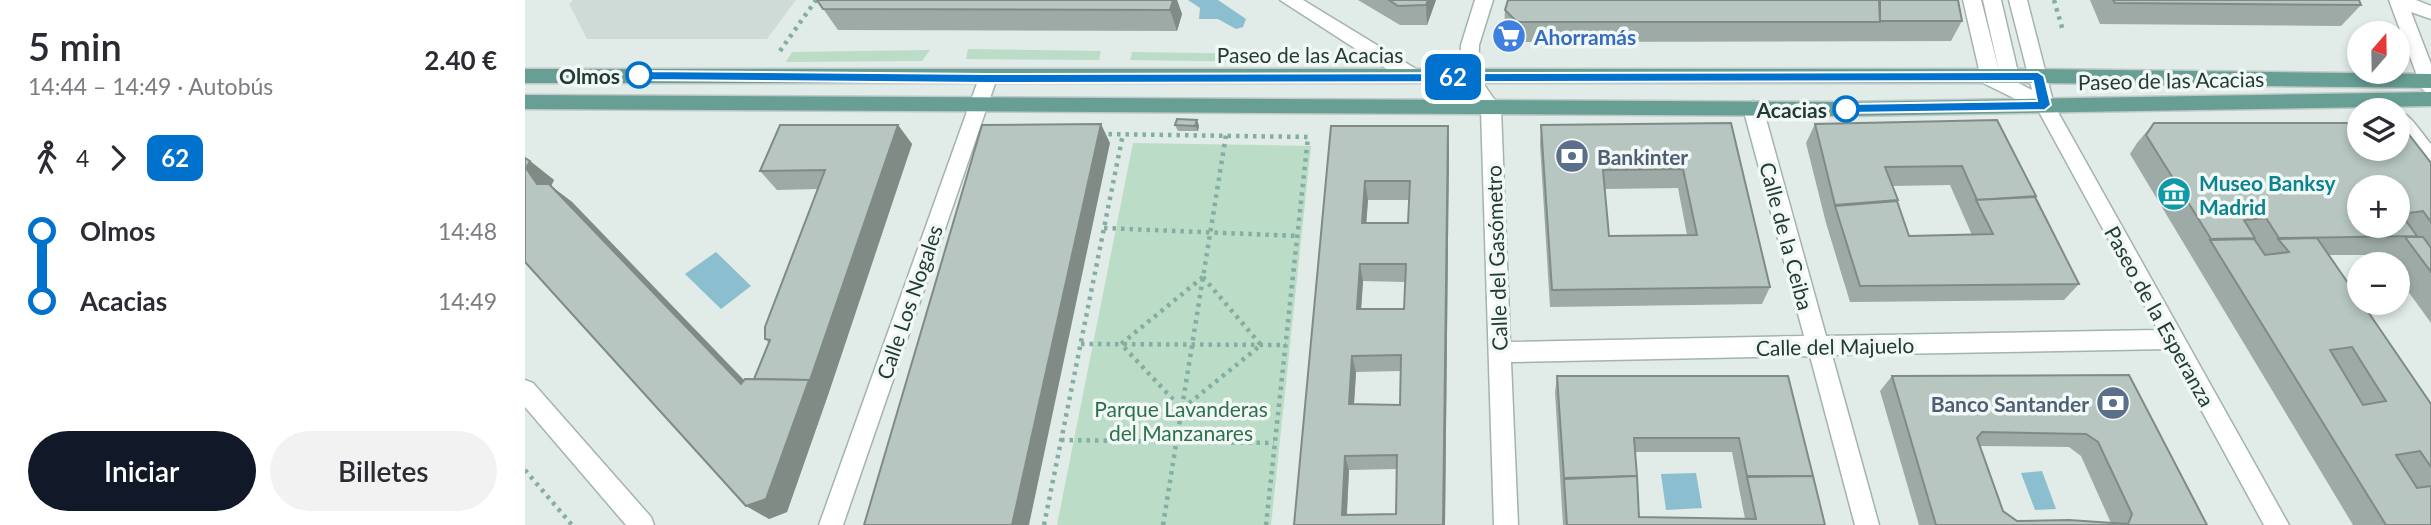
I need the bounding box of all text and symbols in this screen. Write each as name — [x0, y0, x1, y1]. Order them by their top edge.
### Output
supermarket icon: Ahorramás — [1490, 17, 1528, 55]
north arrow — [2347, 21, 2410, 84]
map controls — [2347, 21, 2410, 315]
text: 5 min — [28, 23, 122, 69]
place label: Ahorramás — [1533, 24, 1636, 49]
street label: Paseo de las Acacias — [1217, 42, 1403, 67]
text: 2.40 € — [424, 44, 497, 76]
line badge: 62 — [1422, 54, 1485, 100]
marker: Olmos — [626, 62, 652, 88]
text: 62 — [1439, 62, 1467, 91]
place label: Olmos — [559, 63, 620, 88]
street label: Paseo de las Acacias — [2078, 66, 2264, 94]
text: 14:44 – 14:49 · Autobús — [28, 72, 273, 100]
marker: Acacias — [1833, 96, 1859, 122]
place label: Acacias — [1756, 97, 1827, 122]
button: layers — [2347, 98, 2410, 161]
bank icon: Bankinter — [1553, 137, 1591, 175]
icon: walk — [28, 139, 66, 177]
icon: forward — [99, 139, 137, 177]
text: 62 — [161, 143, 189, 172]
text: 4 — [76, 144, 89, 172]
place label: Bankinter — [1597, 144, 1688, 169]
street label: Calle de la Ceiba — [1755, 159, 1819, 313]
street label: Calle del Gasómetro — [1480, 165, 1512, 351]
place label: Museo Banksy Madrid — [2199, 170, 2337, 219]
museum icon: Museo Banksy Madrid — [2155, 175, 2193, 213]
button: + — [2347, 175, 2410, 238]
text: Olmos — [80, 215, 155, 247]
text: 14:48 — [438, 217, 497, 245]
street label: Paseo de la Esperanza — [2100, 221, 2220, 411]
street label: Calle Los Nogales — [871, 222, 947, 382]
button: − — [2347, 252, 2410, 315]
text: Acacias — [80, 285, 167, 317]
text: 14:49 — [438, 287, 497, 315]
street label: Calle del Majuelo — [1756, 332, 1914, 360]
bank icon: Banco Santander — [2094, 384, 2132, 422]
place label: Banco Santander — [1931, 391, 2089, 416]
park label: Parque Lavanderas del Manzanares — [1094, 396, 1268, 445]
button: Iniciar — [28, 431, 256, 511]
button: Billetes — [270, 431, 497, 511]

